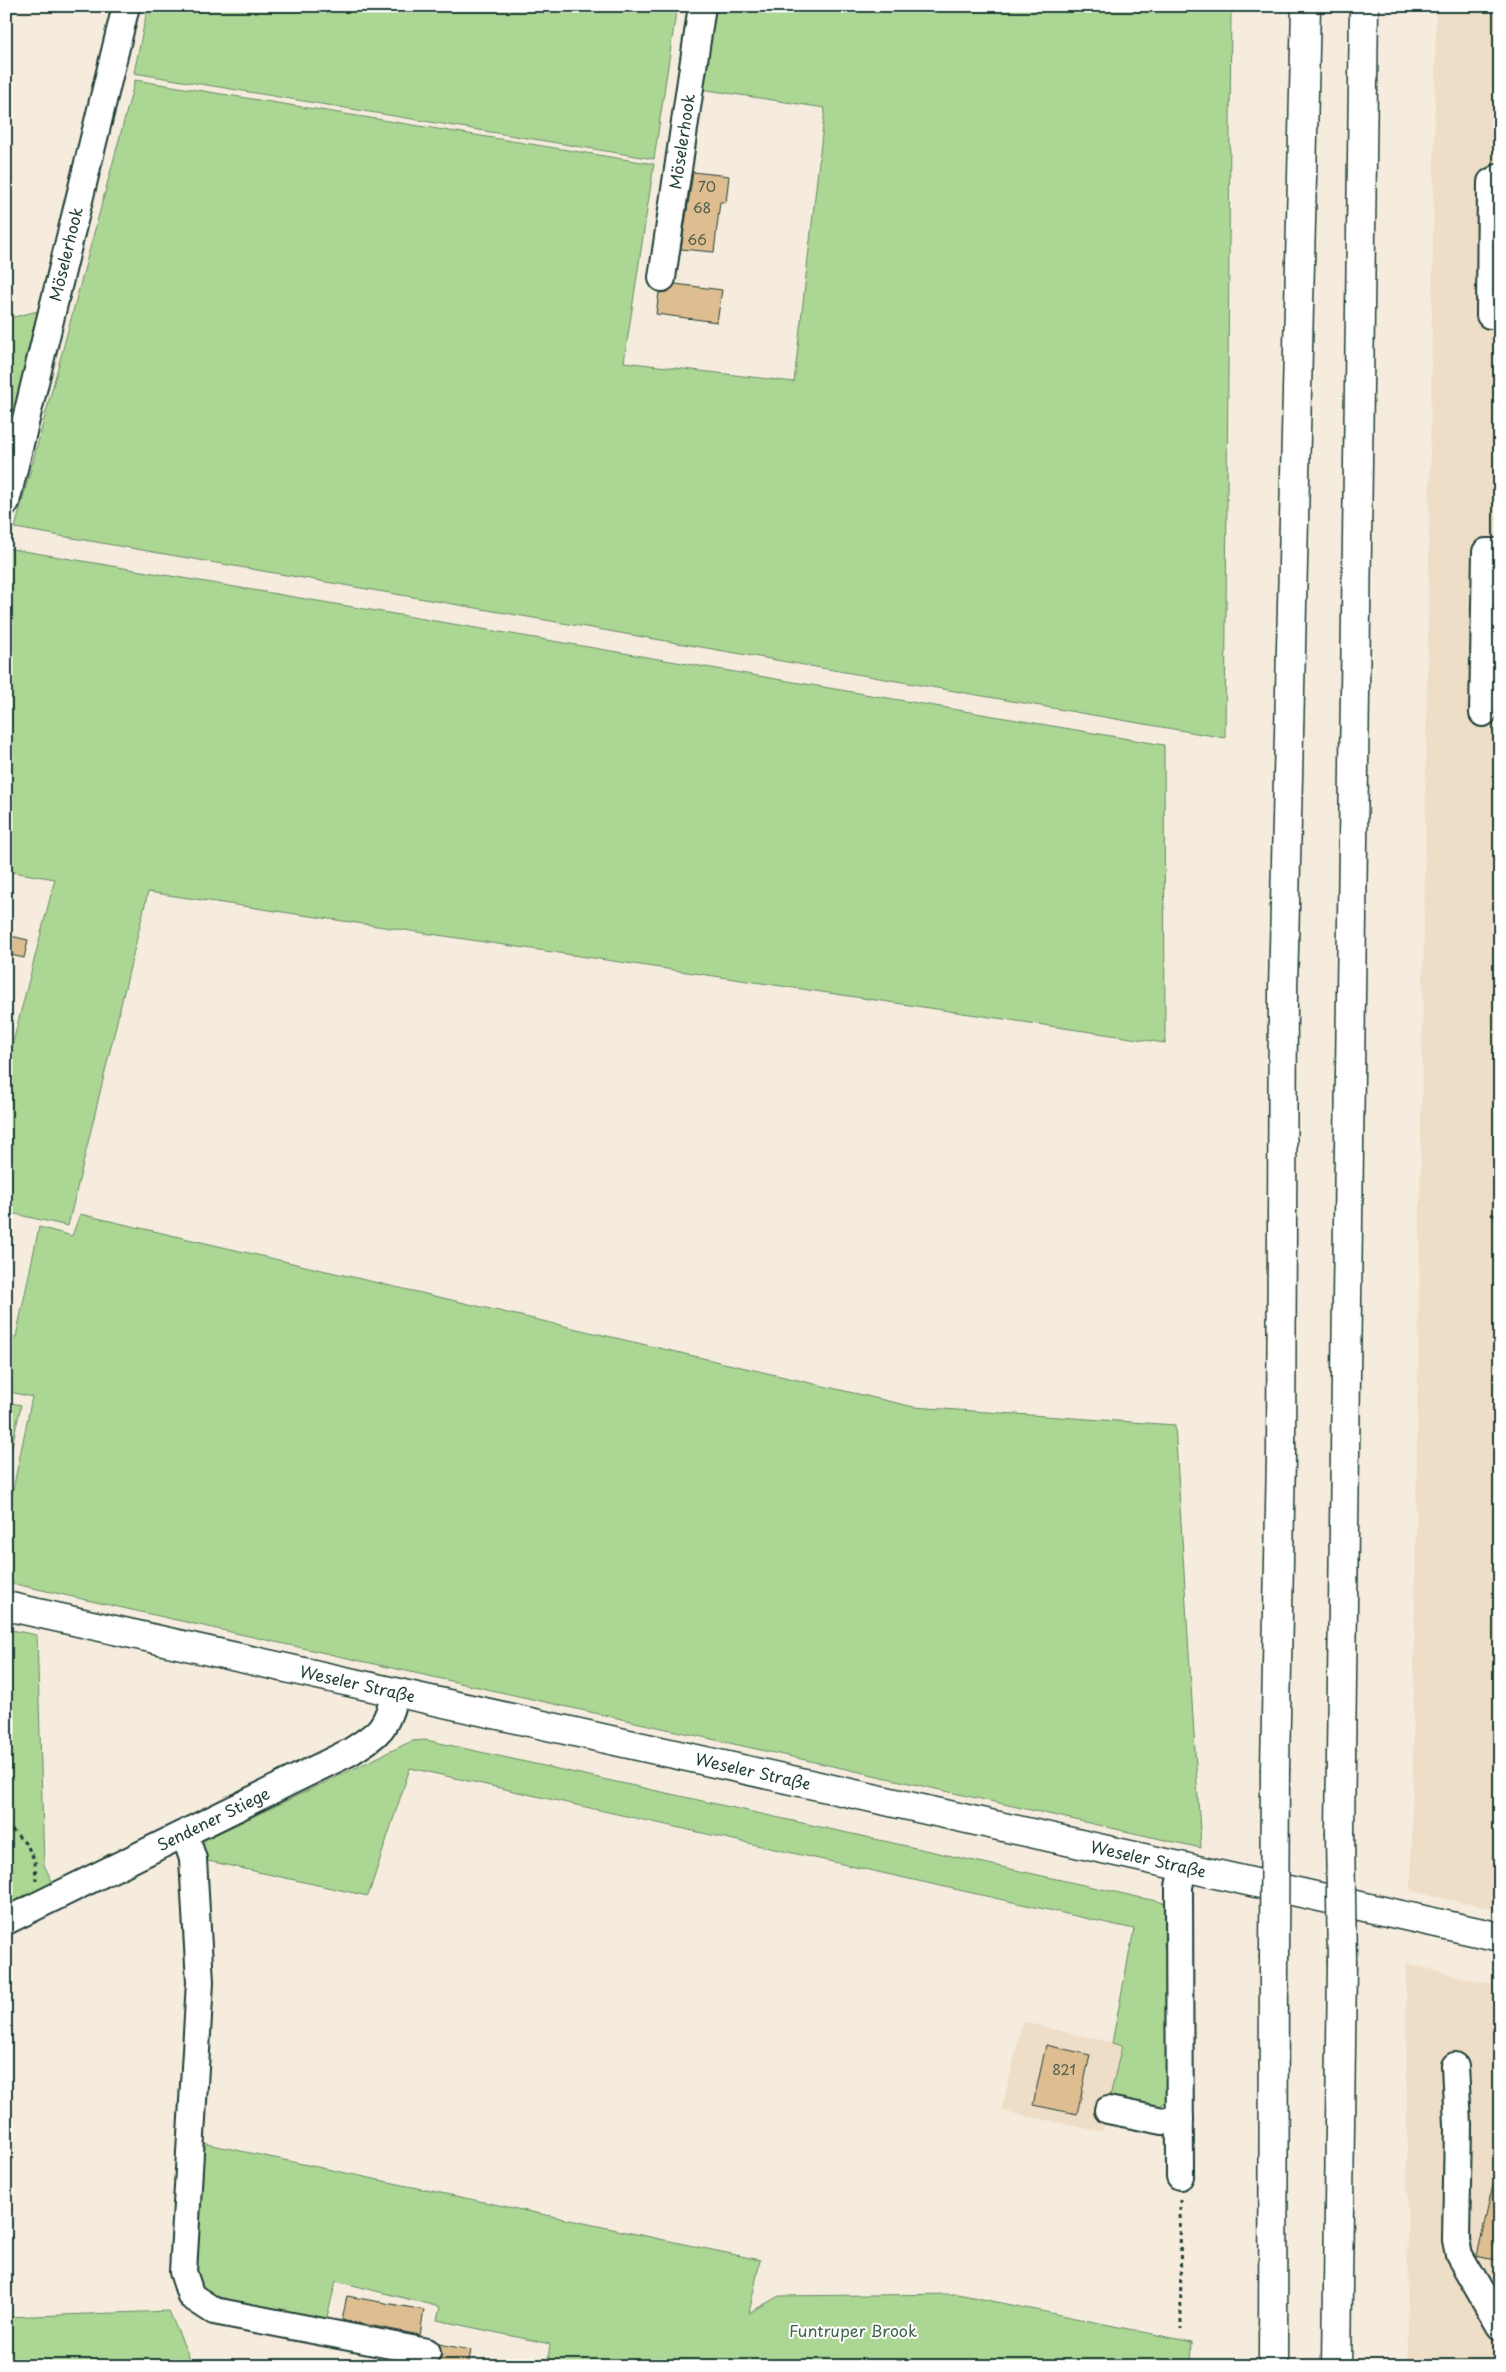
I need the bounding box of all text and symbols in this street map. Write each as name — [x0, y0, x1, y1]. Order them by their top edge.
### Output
street label: Möselerhook — [662, 92, 700, 191]
house number: 70 — [698, 176, 716, 197]
house number: 68 — [693, 197, 711, 218]
street label: Möselerhook — [42, 204, 88, 304]
house number: 66 — [687, 229, 707, 250]
street label: Weseler Straße — [298, 1658, 418, 1707]
street label: Weseler Straße — [693, 1746, 813, 1795]
street label: Sendener Stiege — [152, 1780, 274, 1856]
street label: Weseler Straße — [1089, 1834, 1209, 1883]
house number: 821 — [1052, 2059, 1076, 2080]
park label: Funtruper Brook — [789, 2318, 917, 2342]

